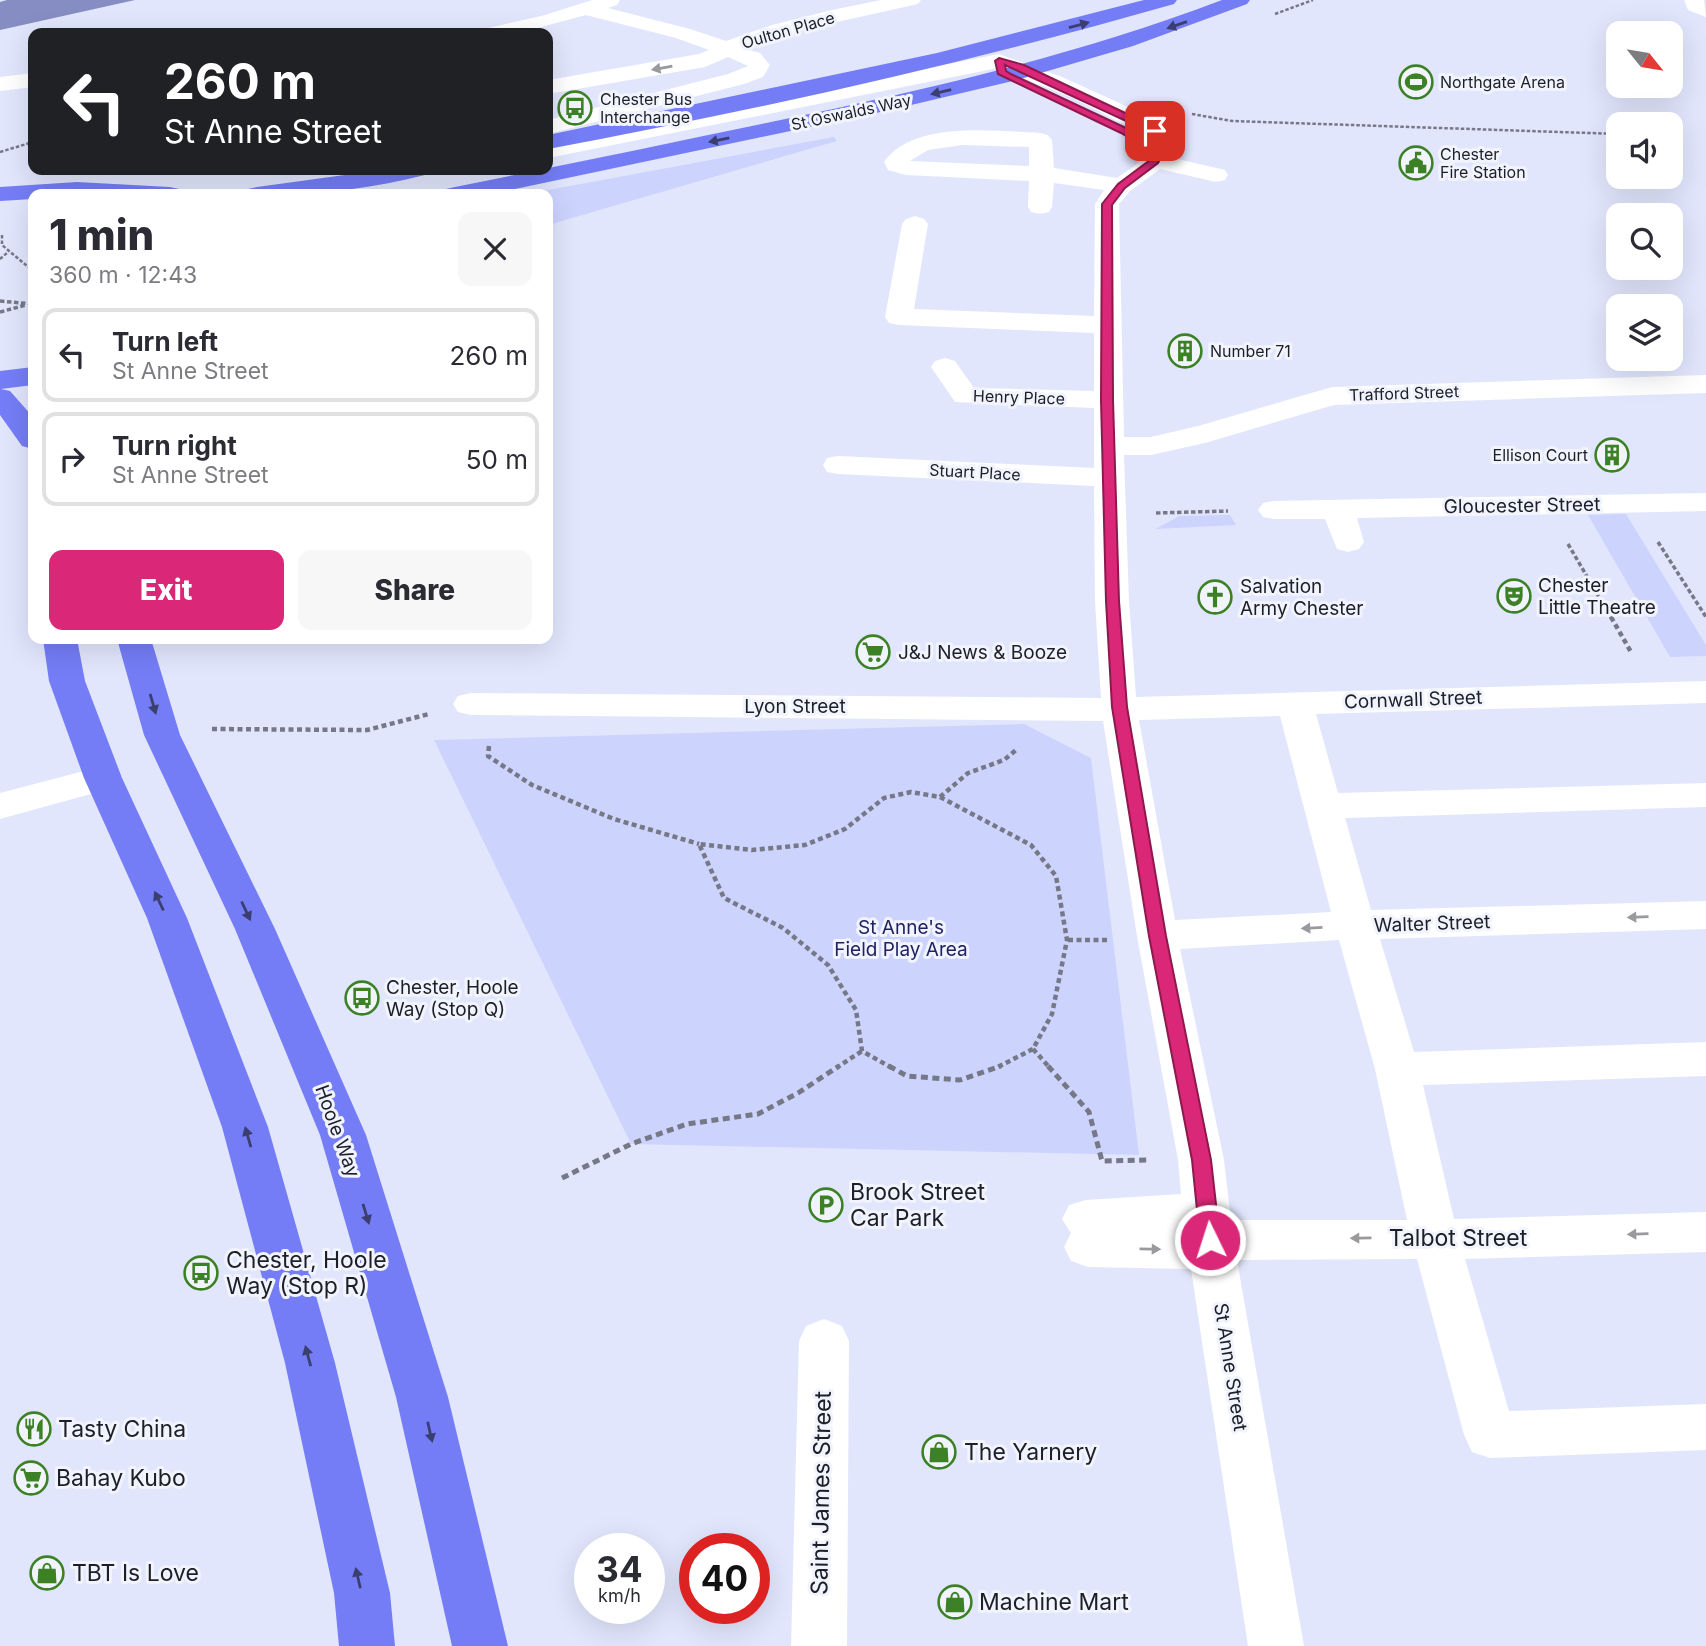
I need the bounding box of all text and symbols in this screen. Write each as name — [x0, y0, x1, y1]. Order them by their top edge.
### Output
street label: Oulton Place — [739, 7, 837, 53]
one-way arrow — [1068, 19, 1090, 30]
one-way arrow — [1166, 20, 1187, 31]
north arrow — [1606, 21, 1684, 98]
map controls — [1606, 21, 1683, 371]
text: 260 m — [164, 52, 316, 111]
icon: left — [49, 56, 140, 147]
one-way arrow — [651, 63, 673, 74]
sports icon: Northgate Arena — [1397, 63, 1435, 101]
place label: Northgate Arena — [1440, 72, 1565, 92]
one-way arrow — [930, 87, 952, 98]
bus stop icon: Chester Bus Interchange — [556, 89, 594, 127]
place label: Chester Bus Interchange — [600, 89, 692, 127]
street label: St Oswalds Way — [789, 90, 913, 134]
pin — [1125, 101, 1185, 161]
text: St Anne Street — [164, 112, 382, 151]
icon: arrive — [1136, 112, 1174, 150]
button: sound — [1606, 112, 1683, 189]
one-way arrow — [708, 134, 730, 145]
public building icon: Chester Fire Station — [1397, 144, 1435, 182]
place label: Chester Fire Station — [1440, 144, 1526, 182]
button: search — [1606, 203, 1683, 280]
text: 1 min — [49, 209, 154, 260]
button: close — [458, 212, 532, 286]
text: 360 m · 12:43 — [49, 261, 197, 289]
button: layers — [1606, 294, 1683, 371]
text: Turn left — [112, 326, 218, 357]
building icon: Number 71 — [1166, 332, 1204, 370]
icon: left — [53, 336, 91, 374]
text: 260 m — [450, 340, 528, 371]
place label: Number 71 — [1210, 341, 1291, 361]
text: St Anne Street — [112, 357, 269, 385]
street label: Trafford Street — [1349, 381, 1459, 405]
street label: Henry Place — [973, 385, 1065, 409]
text: Turn right — [112, 430, 237, 461]
building icon: Ellison Court — [1593, 436, 1631, 474]
icon: right — [53, 440, 91, 478]
text: 50 m — [466, 444, 528, 475]
place label: Ellison Court — [1493, 445, 1588, 465]
street label: Stuart Place — [929, 460, 1021, 484]
text: St Anne Street — [112, 461, 269, 489]
street label: Gloucester Street — [1444, 493, 1600, 518]
button: Exit — [49, 550, 284, 630]
button: Share — [298, 550, 532, 630]
place label: Chester Little Theatre — [1538, 574, 1656, 619]
place label: Salvation Army Chester — [1240, 575, 1363, 620]
theatre icon: Chester Little Theatre — [1495, 577, 1533, 615]
church icon: Salvation Army Chester — [1196, 578, 1234, 616]
supermarket icon: J&J News & Booze — [854, 633, 892, 671]
place label: J&J News & Booze — [898, 641, 1067, 664]
street label: Cornwall Street — [1343, 686, 1483, 713]
one-way arrow — [148, 694, 158, 715]
street label: Lyon Street — [744, 695, 846, 718]
one-way arrow — [154, 891, 165, 911]
one-way arrow — [241, 901, 252, 921]
street label: Walter Street — [1373, 910, 1491, 937]
one-way arrow — [1627, 911, 1649, 922]
park label: St Anne's Field Play Area — [834, 916, 968, 961]
one-way arrow — [1301, 922, 1323, 933]
place label: Chester, Hoole Way (Stop Q) — [386, 976, 519, 1021]
bus stop icon: Chester, Hoole Way (Stop Q) — [343, 979, 381, 1017]
street label: Hoole Way — [310, 1082, 365, 1181]
one-way arrow — [242, 1126, 253, 1148]
place label: Brook Street Car Park — [850, 1178, 985, 1232]
parking icon: Brook Street Car Park — [807, 1186, 845, 1224]
one-way arrow — [362, 1203, 372, 1224]
position arrow — [1173, 1203, 1247, 1277]
street label: Talbot Street — [1389, 1224, 1528, 1252]
one-way arrow — [1627, 1229, 1649, 1240]
one-way arrow — [1350, 1232, 1372, 1244]
one-way arrow — [1139, 1243, 1161, 1254]
place label: Chester, Hoole Way (Stop R) — [226, 1246, 387, 1300]
bus stop icon: Chester, Hoole Way (Stop R) — [182, 1254, 220, 1292]
street label: St Anne Street — [1209, 1301, 1252, 1433]
one-way arrow — [302, 1345, 313, 1367]
street label: Saint James Street — [805, 1390, 837, 1595]
restaurant icon: Tasty China — [15, 1410, 53, 1448]
place label: Tasty China — [58, 1415, 186, 1443]
one-way arrow — [425, 1421, 436, 1443]
shop icon: The Yarnery — [920, 1433, 958, 1471]
place label: The Yarnery — [964, 1438, 1097, 1466]
supermarket icon: Bahay Kubo — [12, 1459, 50, 1497]
place label: Bahay Kubo — [56, 1464, 186, 1492]
speed limit sign: 40 — [679, 1533, 770, 1624]
text: 34 — [596, 1548, 643, 1590]
shop icon: TBT Is Love — [28, 1554, 66, 1592]
place label: TBT Is Love — [72, 1559, 199, 1587]
one-way arrow — [353, 1567, 364, 1589]
shop icon: Machine Mart — [936, 1583, 974, 1621]
text: km/h — [598, 1585, 641, 1606]
place label: Machine Mart — [979, 1588, 1129, 1616]

